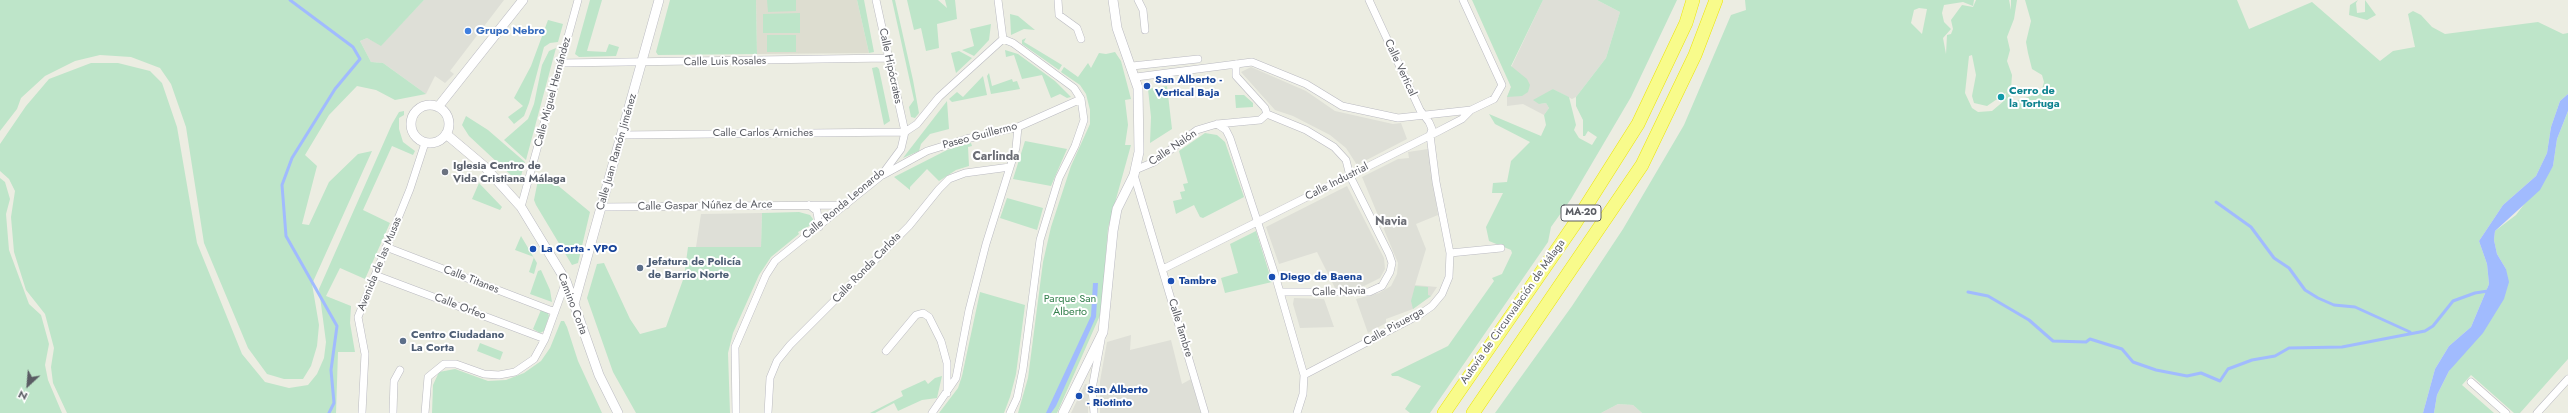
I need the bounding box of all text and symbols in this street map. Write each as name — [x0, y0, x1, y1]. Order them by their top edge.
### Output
place label: Grupo Nebro — [476, 24, 545, 38]
marker: Grupo Nebro — [463, 26, 473, 36]
street label: Calle Hipócrates — [876, 27, 904, 105]
street label: Calle Miguel Hernández — [532, 36, 574, 148]
street label: Calle Vertical — [1381, 37, 1419, 99]
street label: Calle Luis Rosales — [684, 55, 766, 69]
place label: San Alberto - Vertical Baja — [1155, 73, 1222, 99]
marker: San Alberto - Vertical Baja — [1142, 81, 1152, 91]
place label: Cerro de la Tortuga — [2009, 84, 2060, 110]
street label: Calle Juan Ramón Jiménez — [594, 92, 640, 212]
marker: Cerro de la Tortuga — [1996, 92, 2006, 102]
street label: Paseo Guillermo — [941, 120, 1019, 152]
street label: Calle Carlos Arniches — [713, 126, 813, 140]
street label: Calle Nalón — [1147, 127, 1199, 169]
district label: Carlinda — [972, 150, 1020, 164]
place label: Iglesia Centro de Vida Cristiana Málaga — [453, 159, 566, 185]
street label: Calle Industrial — [1303, 160, 1371, 204]
street label: Calle Ronda Leonardo — [800, 166, 888, 242]
marker: Iglesia Centro de Vida Cristiana Málaga — [440, 167, 450, 177]
street label: Calle Gaspar Núñez de Arce — [638, 198, 772, 214]
road number: MA-20 — [1561, 205, 1601, 221]
street label: Avenida de las Musas — [355, 215, 405, 313]
district label: Navia — [1375, 215, 1407, 229]
street label: Calle Ronda Carlota — [830, 230, 904, 306]
street label: Autovía de Circunvalación de Málaga — [1458, 237, 1568, 387]
place label: La Corta - VPO — [541, 242, 617, 256]
marker: La Corta - VPO — [528, 244, 538, 254]
place label: Jefatura de Policía de Barrio Norte — [648, 255, 741, 281]
street label: Calle Titanes — [441, 263, 501, 297]
marker: Jefatura de Policía de Barrio Norte — [635, 263, 645, 273]
place label: Diego de Baena — [1280, 270, 1362, 284]
street label: Camino Corta — [554, 271, 590, 337]
marker: Diego de Baena — [1267, 272, 1277, 282]
place label: Tambre — [1179, 274, 1216, 288]
marker: Tambre — [1166, 276, 1176, 286]
street label: Calle Navia — [1312, 284, 1366, 300]
street label: Calle Orfeo — [432, 291, 488, 323]
park label: Parque San Alberto — [1044, 292, 1096, 318]
street label: Calle Tambre — [1165, 297, 1195, 359]
street label: Calle Pisuerga — [1362, 305, 1426, 349]
place label: Centro Ciudadano La Corta — [411, 328, 504, 354]
marker: Centro Ciudadano La Corta — [398, 336, 408, 346]
north arrow — [8, 365, 48, 405]
place label: San Alberto - Riotinto — [1087, 383, 1148, 409]
text: N — [15, 387, 30, 405]
marker: San Alberto - Riotinto — [1074, 391, 1084, 401]

